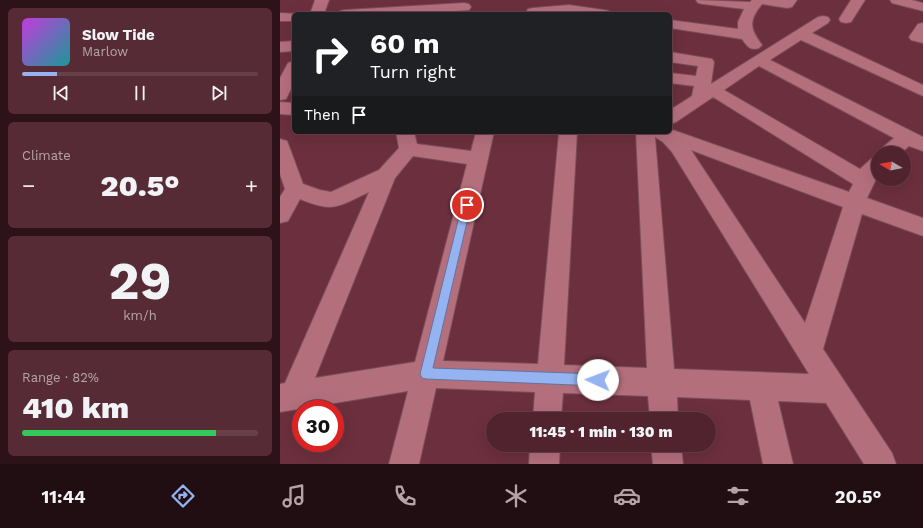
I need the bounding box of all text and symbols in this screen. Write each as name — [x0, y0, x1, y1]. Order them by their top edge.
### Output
text: Slow Tide — [82, 26, 155, 44]
text: 60 m — [370, 27, 440, 60]
icon: right — [304, 28, 356, 80]
text: Marlow — [82, 44, 128, 59]
text: Turn right — [370, 61, 456, 82]
icon: previous — [50, 82, 72, 104]
icon: pause — [129, 82, 151, 104]
icon: next — [208, 82, 230, 104]
icon: arrive — [348, 104, 370, 126]
text: Then — [304, 106, 340, 124]
north arrow — [871, 146, 911, 186]
map controls — [871, 146, 911, 186]
text: Climate — [22, 148, 71, 163]
text: 20.5° — [100, 168, 180, 203]
text: − — [22, 173, 35, 198]
text: + — [245, 173, 258, 198]
pin — [450, 188, 484, 222]
icon: arrive — [456, 194, 478, 216]
text: 29 — [108, 251, 172, 312]
text: km/h — [123, 308, 157, 323]
position arrow — [577, 359, 619, 401]
text: Range · 82% — [22, 370, 99, 385]
text: 410 km — [22, 390, 129, 425]
speed limit sign: 30 — [292, 400, 344, 452]
text: 11:45 · 1 min · 130 m — [529, 423, 673, 441]
icon: directions — [169, 482, 197, 510]
icon: music — [280, 482, 308, 510]
icon: phone — [391, 482, 419, 510]
icon: climate — [502, 482, 530, 510]
icon: car — [613, 482, 641, 510]
icon: filters — [724, 482, 752, 510]
text: 11:44 — [42, 486, 86, 507]
text: 20.5° — [835, 486, 882, 507]

